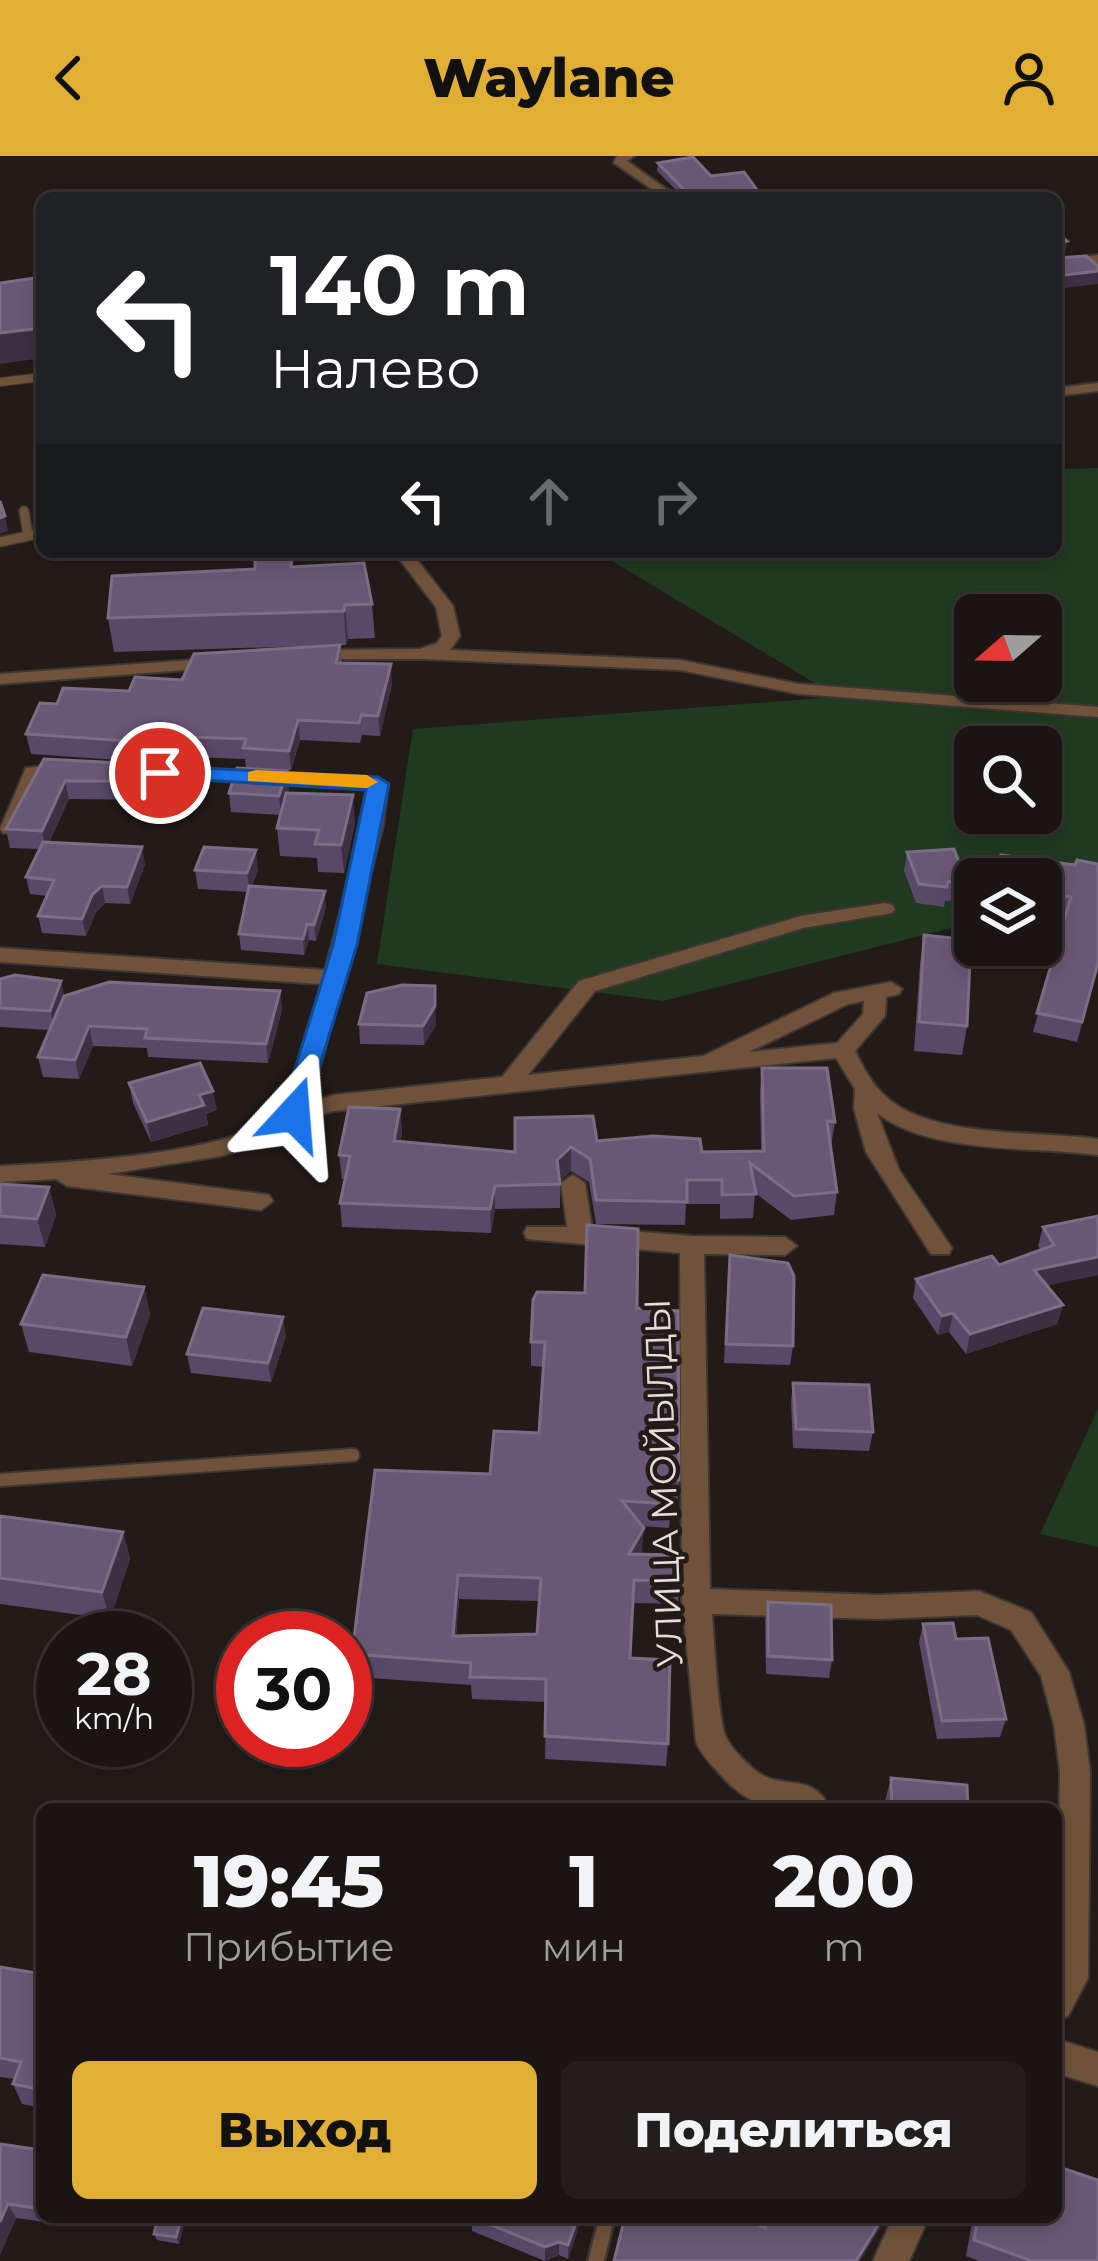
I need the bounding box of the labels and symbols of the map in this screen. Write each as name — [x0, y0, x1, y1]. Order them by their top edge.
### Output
north arrow — [954, 594, 1062, 702]
pin — [109, 722, 211, 824]
position arrow — [231, 1051, 357, 1177]
street label: УЛИЦА МОЙЫЛДЫ — [635, 1298, 691, 1668]
speed limit sign: 30 — [216, 1611, 372, 1767]

